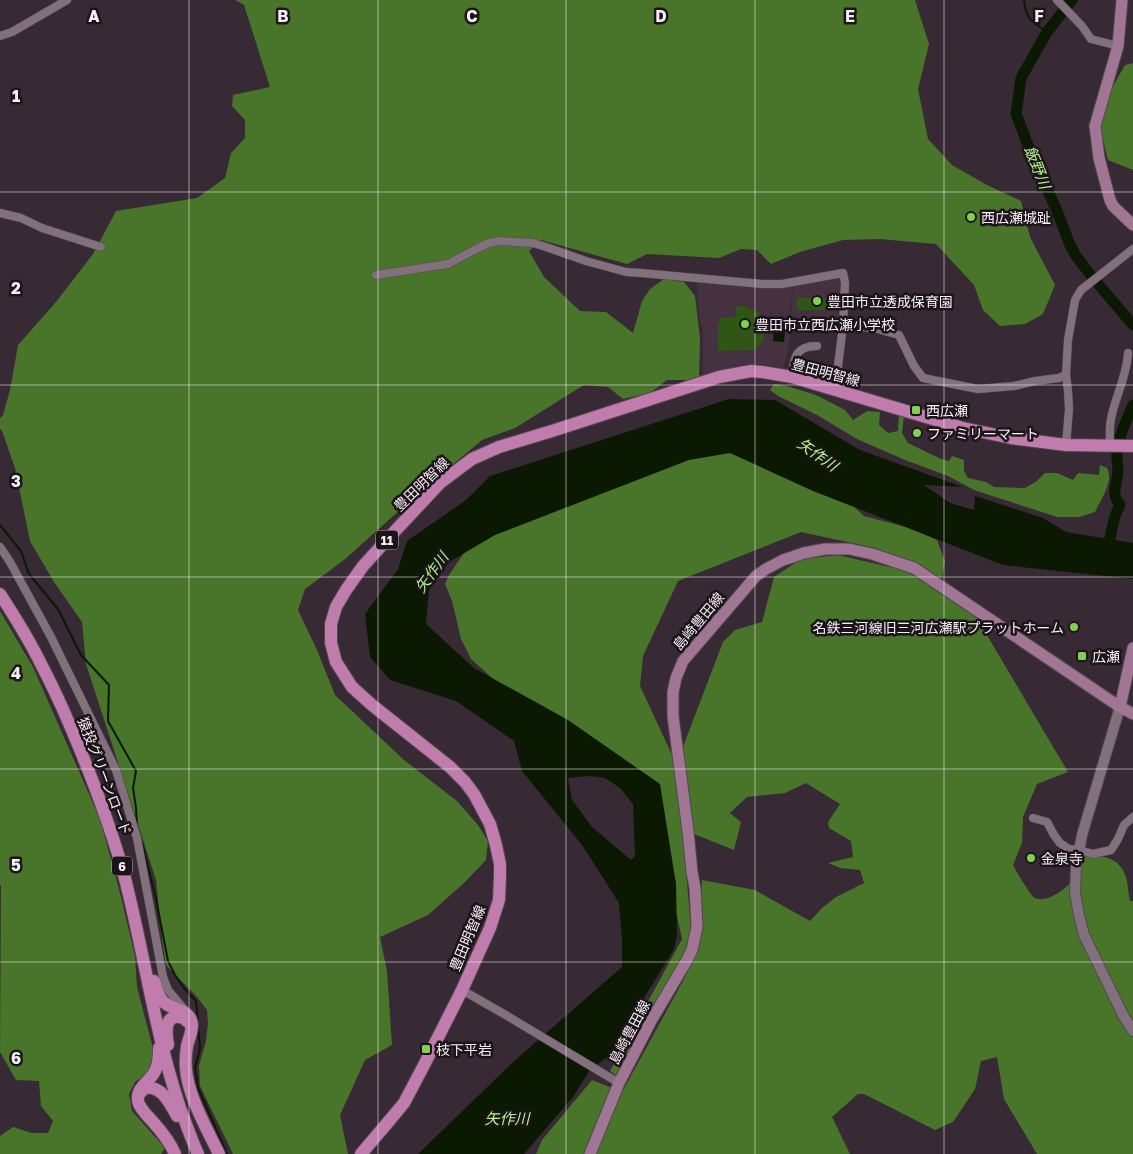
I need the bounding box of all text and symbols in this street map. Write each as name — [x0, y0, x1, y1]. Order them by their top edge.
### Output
text: A — [88, 6, 100, 26]
text: B — [277, 6, 289, 26]
text: C — [466, 6, 478, 26]
text: D — [655, 6, 667, 26]
text: E — [845, 6, 855, 26]
text: F — [1034, 6, 1044, 26]
text: 1 — [12, 86, 20, 106]
water label: 飯野川 — [1021, 143, 1056, 193]
place label: 西広瀬城趾 — [981, 209, 1051, 226]
marker: 西広瀬城趾 — [965, 211, 977, 223]
text: 2 — [11, 278, 21, 298]
place label: 豊田市立透成保育園 — [827, 293, 953, 310]
marker: 豊田市立透成保育園 — [811, 295, 823, 307]
place label: 豊田市立西広瀬小学校 — [755, 316, 895, 333]
marker: 豊田市立西広瀬小学校 — [739, 318, 751, 330]
street label: 豊田明智線 — [790, 355, 862, 389]
place label: 西広瀬 — [926, 402, 968, 419]
marker: 西広瀬 — [910, 404, 922, 416]
place label: ファミリーマート — [927, 425, 1039, 442]
marker: ファミリーマート — [911, 427, 923, 439]
water label: 矢作川 — [794, 434, 843, 475]
street label: 豊田明智線 — [390, 454, 452, 514]
text: 3 — [11, 471, 21, 491]
road number: 11 — [376, 530, 398, 550]
water label: 矢作川 — [410, 547, 453, 595]
street label: 島崎豊田線 — [669, 589, 727, 653]
place label: 名鉄三河線旧三河広瀬駅プラットホーム — [812, 619, 1064, 636]
marker: 名鉄三河線旧三河広瀬駅プラットホーム — [1068, 621, 1080, 633]
place label: 広瀬 — [1092, 648, 1120, 665]
marker: 広瀬 — [1076, 650, 1088, 662]
text: 4 — [11, 663, 21, 683]
street label: 猿投グリーンロード — [75, 714, 135, 838]
place label: 金泉寺 — [1041, 850, 1083, 867]
marker: 金泉寺 — [1025, 852, 1037, 864]
text: 5 — [11, 855, 21, 875]
road number: 6 — [112, 856, 132, 876]
street label: 豊田明智線 — [446, 902, 488, 974]
street label: 島崎豊田線 — [605, 997, 653, 1067]
place label: 枝下平岩 — [436, 1041, 492, 1058]
marker: 枝下平岩 — [420, 1043, 432, 1055]
text: 6 — [11, 1048, 21, 1068]
water label: 矢作川 — [484, 1109, 531, 1127]

